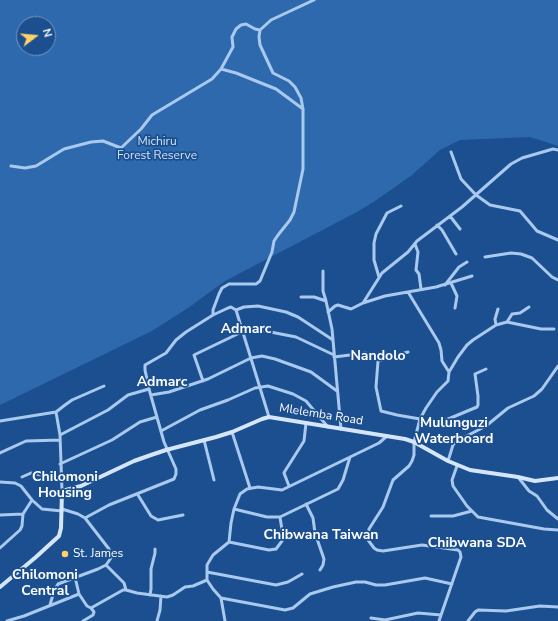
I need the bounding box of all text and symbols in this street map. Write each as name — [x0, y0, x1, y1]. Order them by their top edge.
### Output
north arrow — [16, 16, 56, 56]
text: N — [39, 27, 55, 39]
park label: Michiru Forest Reserve — [117, 135, 197, 163]
district label: Admarc — [221, 322, 271, 338]
district label: Nandolo — [350, 349, 406, 365]
district label: Admarc — [137, 375, 187, 391]
street label: Mlelemba Road — [278, 401, 364, 429]
district label: Mulunguzi Waterboard — [415, 416, 493, 448]
district label: Chilomoni Housing — [32, 470, 98, 502]
district label: Chibwana Taiwan — [263, 528, 379, 544]
district label: Chibwana SDA — [428, 536, 526, 552]
place label: St. James — [73, 547, 123, 561]
marker: St. James — [60, 549, 70, 559]
district label: Chilomoni Central — [12, 568, 78, 600]

